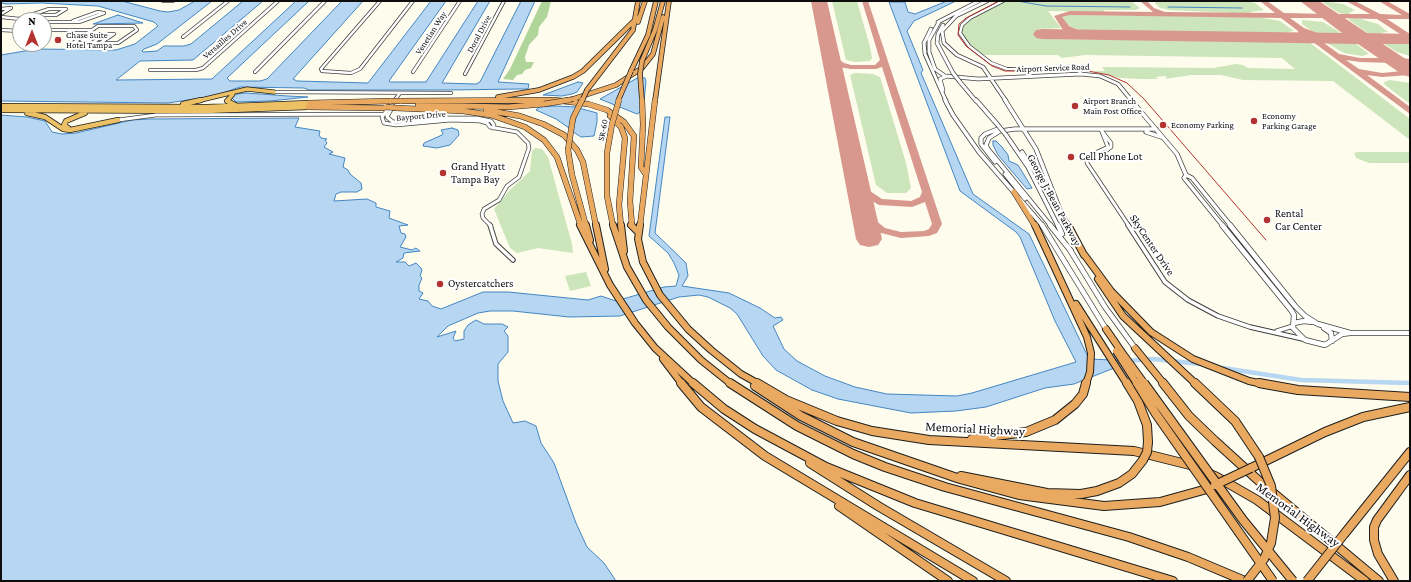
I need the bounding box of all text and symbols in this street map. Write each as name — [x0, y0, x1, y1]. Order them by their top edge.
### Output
street label: Venetian Way — [413, 9, 449, 57]
north arrow — [12, 12, 52, 52]
street label: Doral Drive — [465, 13, 493, 55]
text: N — [28, 15, 36, 27]
street label: Versailles Drive — [201, 17, 249, 61]
place label: Chase Suite Hotel Tampa — [66, 30, 112, 51]
marker: Chase Suite Hotel Tampa — [53, 35, 63, 45]
street label: Airport Service Road — [1016, 61, 1090, 75]
place label: Airport Branch Main Post Office — [1083, 96, 1142, 117]
marker: Airport Branch Main Post Office — [1070, 101, 1080, 111]
street label: Bayport Drive — [396, 108, 446, 124]
place label: Economy Parking Garage — [1262, 111, 1317, 132]
marker: Economy Parking Garage — [1249, 116, 1259, 126]
street label: SR-60 — [596, 118, 610, 142]
marker: Economy Parking — [1158, 120, 1168, 130]
place label: Economy Parking — [1171, 120, 1234, 130]
place label: Cell Phone Lot — [1079, 150, 1142, 164]
street label: George J. Bean Parkway — [1024, 152, 1084, 248]
marker: Cell Phone Lot — [1066, 152, 1076, 162]
place label: Grand Hyatt Tampa Bay — [451, 160, 505, 186]
marker: Grand Hyatt Tampa Bay — [438, 168, 448, 178]
place label: Rental Car Center — [1275, 207, 1322, 233]
street label: SkyCenter Drive — [1127, 212, 1177, 278]
marker: Rental Car Center — [1262, 215, 1272, 225]
place label: Oystercatchers — [448, 277, 513, 291]
marker: Oystercatchers — [435, 279, 445, 289]
street label: Memorial Highway — [925, 419, 1025, 439]
street label: Memorial Highway — [1253, 479, 1343, 551]

